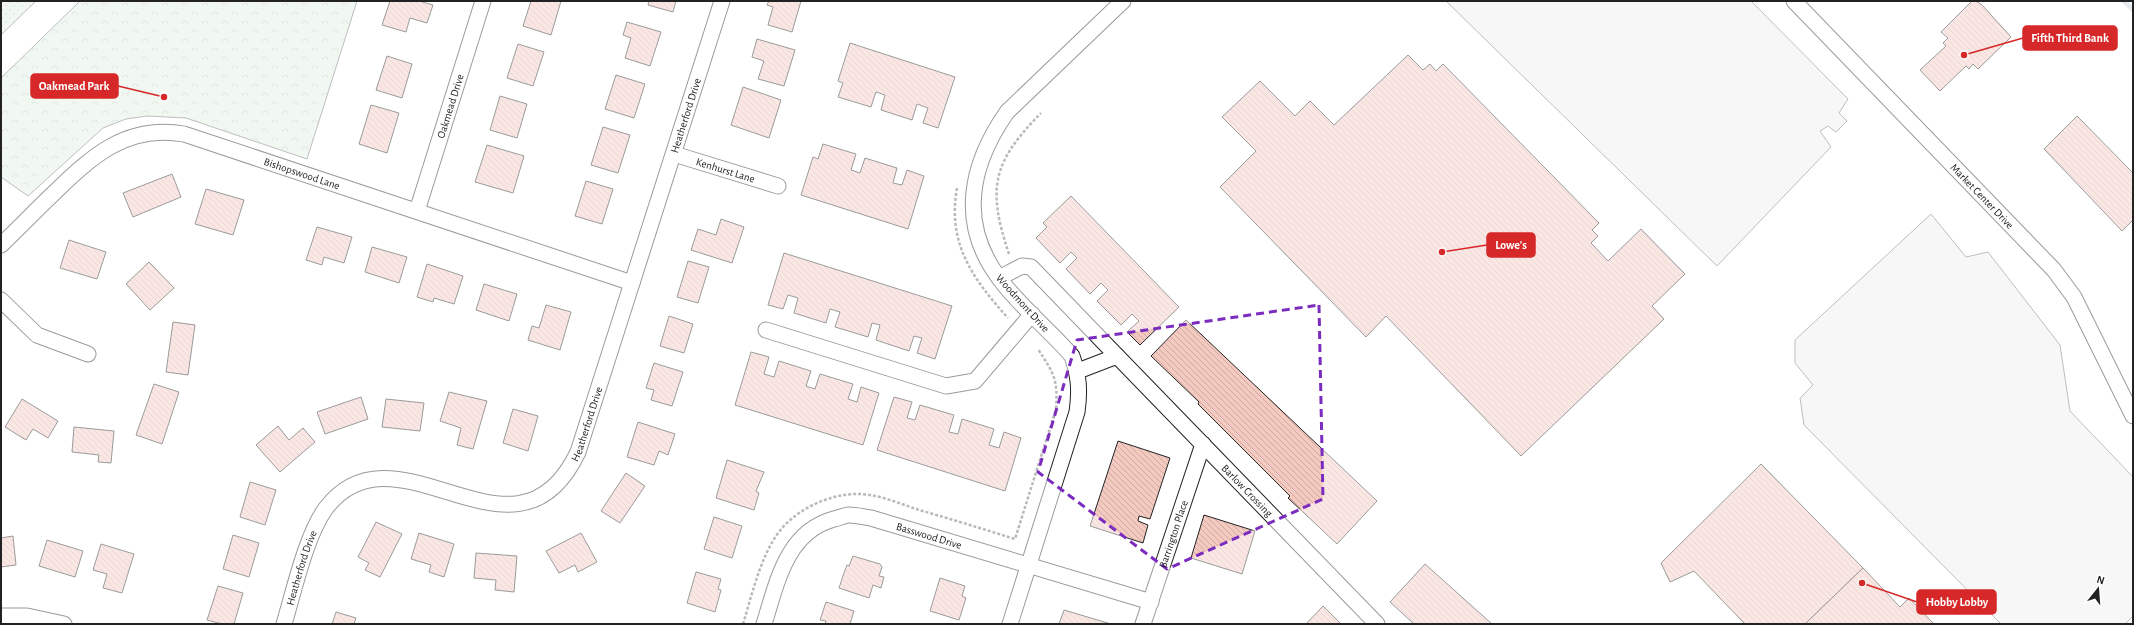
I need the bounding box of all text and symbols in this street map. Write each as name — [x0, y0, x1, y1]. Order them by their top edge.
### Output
callout: Fifth Third Bank — [2023, 26, 2117, 50]
text: Fifth Third Bank — [2031, 32, 2109, 44]
street label: Oakmead Drive — [435, 73, 466, 140]
callout: Oakmead Park — [31, 74, 118, 98]
street label: Heatherford Drive — [669, 77, 703, 154]
text: Oakmead Park — [39, 80, 109, 92]
street label: Bishopswood Lane — [262, 156, 341, 191]
street label: Kenhurst Lane — [695, 156, 756, 185]
street label: Market Center Drive — [1948, 162, 2016, 231]
callout: Lowe's — [1487, 233, 1535, 257]
text: Lowe's — [1495, 239, 1527, 251]
street label: Woodmont Drive — [994, 272, 1051, 334]
street label: Heatherford Drive — [569, 385, 604, 463]
street label: Barlow Crossing — [1219, 462, 1275, 519]
street label: Barrington Place — [1157, 499, 1190, 569]
street label: Basswood Drive — [895, 521, 963, 551]
street label: Heatherford Drive — [285, 529, 319, 606]
north arrow — [2078, 569, 2118, 609]
text: N — [2096, 574, 2106, 586]
callout: Hobby Lobby — [1917, 590, 1996, 614]
text: Hobby Lobby — [1926, 596, 1989, 609]

